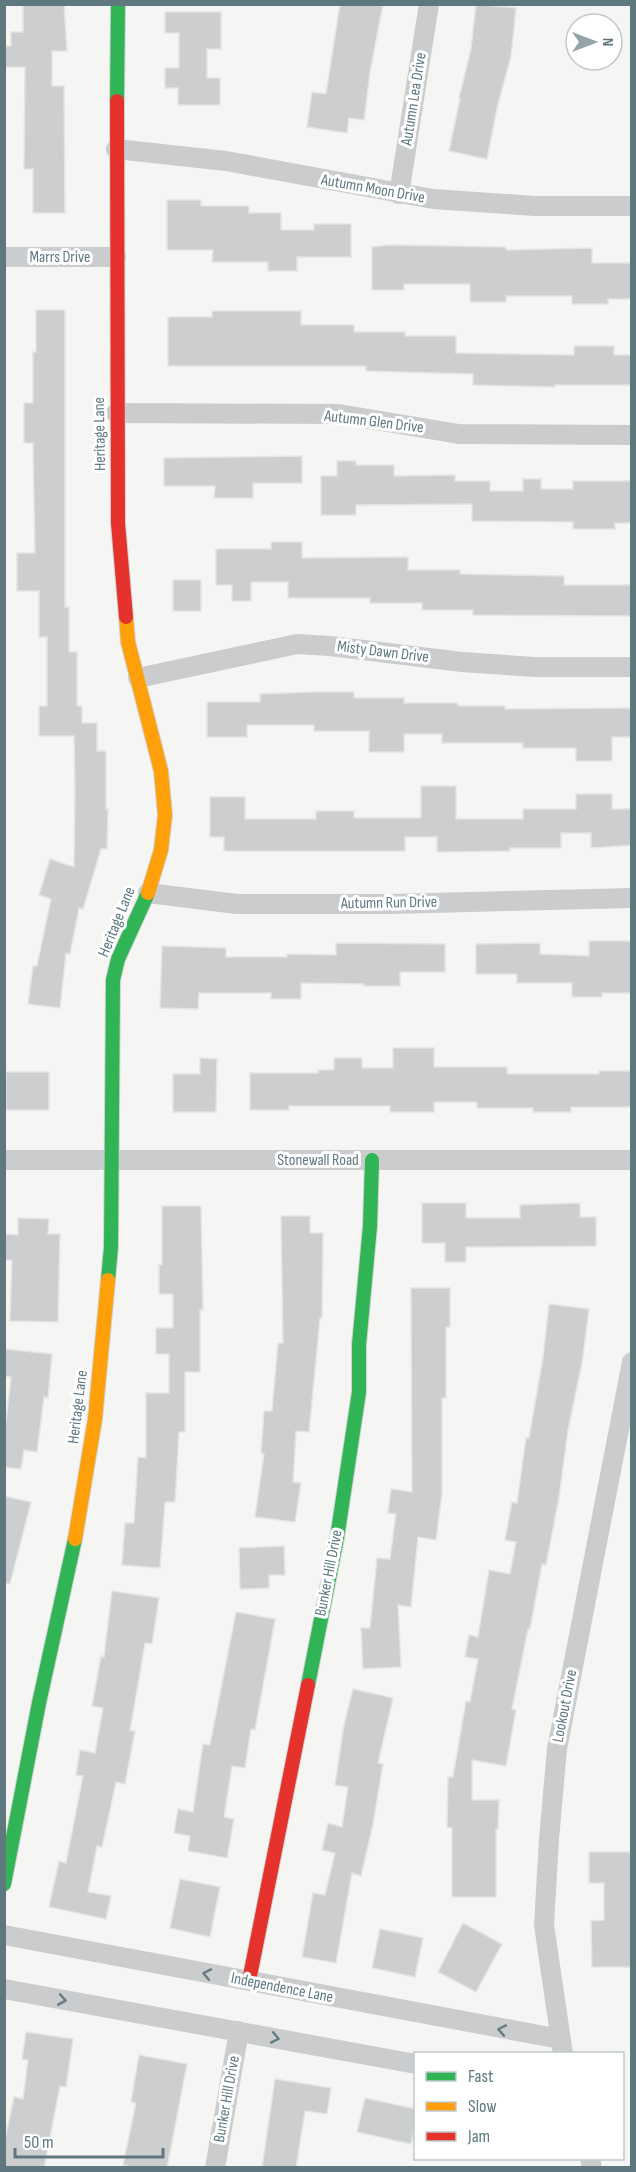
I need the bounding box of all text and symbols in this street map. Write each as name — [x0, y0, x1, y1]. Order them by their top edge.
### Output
north arrow — [564, 12, 624, 72]
text: N — [598, 38, 617, 46]
street label: Autumn Lea Drive — [397, 51, 431, 148]
street label: Autumn Moon Drive — [319, 170, 426, 207]
street label: Marrs Drive — [30, 248, 90, 267]
street label: Heritage Lane — [90, 397, 110, 471]
street label: Autumn Glen Drive — [322, 406, 425, 437]
street label: Misty Dawn Drive — [336, 637, 430, 667]
street label: Heritage Lane — [94, 884, 140, 960]
street label: Autumn Run Drive — [340, 893, 437, 913]
street label: Stonewall Road — [277, 1151, 359, 1170]
street label: Heritage Lane — [64, 1369, 92, 1445]
street label: Bunker Hill Drive — [311, 1528, 347, 1618]
street label: Lookout Drive — [549, 1668, 581, 1744]
one-way arrow — [203, 1968, 213, 1981]
street label: Independence Lane — [229, 1969, 335, 2007]
one-way arrow — [57, 1993, 67, 2005]
one-way arrow — [497, 2024, 507, 2037]
one-way arrow — [269, 2031, 279, 2044]
legend — [414, 2052, 624, 2160]
street label: Bunker Hill Drive — [210, 2054, 244, 2144]
text: Fast — [468, 2066, 494, 2087]
text: Slow — [468, 2096, 497, 2117]
scale bar — [15, 2121, 164, 2159]
text: Jam — [467, 2126, 490, 2147]
text: 50 m — [24, 2132, 54, 2153]

